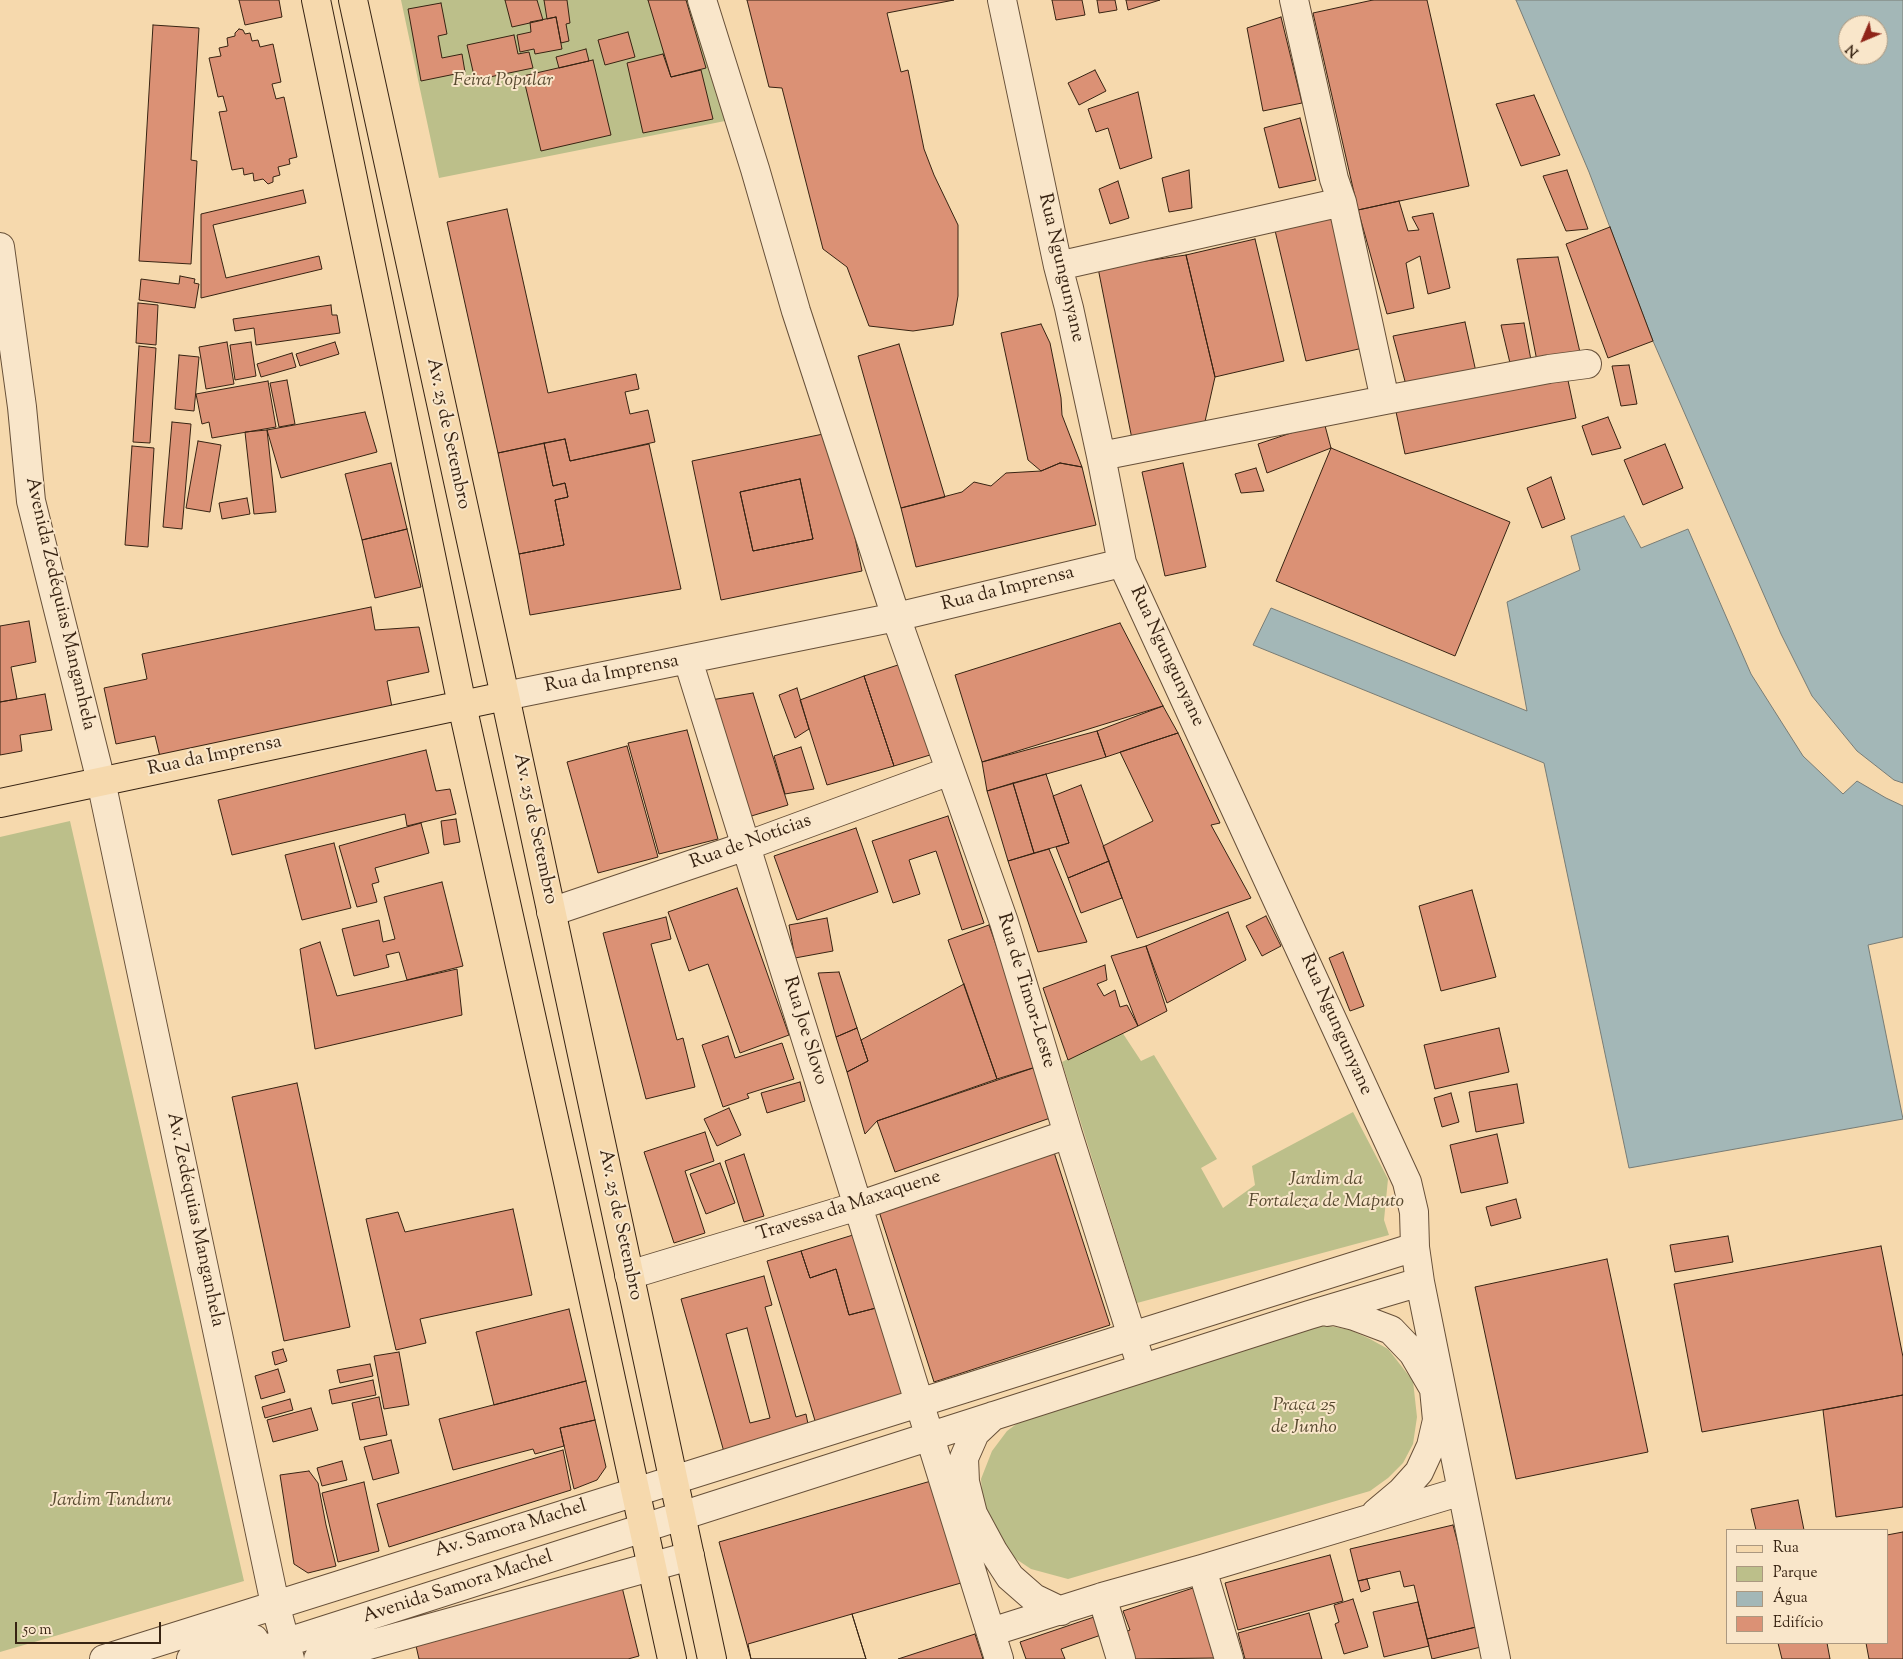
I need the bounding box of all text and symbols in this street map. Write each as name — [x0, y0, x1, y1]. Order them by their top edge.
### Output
north arrow — [1838, 15, 1888, 65]
text: N — [1842, 39, 1864, 61]
park label: Feira Popular — [453, 71, 553, 93]
street label: Rua Ngungunyane — [1032, 191, 1088, 345]
street label: Av. 25 de Setembro — [420, 356, 474, 512]
street label: Avenida Zedéquias Manganhela — [19, 475, 99, 733]
street label: Rua da Imprensa — [939, 562, 1077, 618]
street label: Rua Ngungunyane — [1124, 583, 1208, 731]
street label: Rua da Imprensa — [543, 651, 681, 699]
street label: Rua da Imprensa — [146, 732, 284, 782]
street label: Av. 25 de Setembro — [507, 751, 561, 907]
street label: Rua de Notícias — [687, 810, 815, 876]
street label: Rua de Timor-Leste — [991, 911, 1059, 1071]
street label: Rua Ngungunyane — [1294, 951, 1376, 1099]
street label: Rua Joe Slovo — [777, 974, 831, 1088]
street label: Av. Zedéquias Manganhela — [160, 1111, 228, 1329]
street label: Av. 25 de Setembro — [592, 1147, 646, 1303]
street label: Travessa da Maxaquene — [754, 1166, 944, 1248]
park label: Jardim da Fortaleza de Maputo — [1248, 1170, 1404, 1214]
park label: Praça 25 de Junho — [1271, 1396, 1337, 1440]
park label: Jardim Tunduru — [50, 1491, 172, 1513]
street label: Av. Samora Machel — [432, 1496, 590, 1564]
legend — [1726, 1529, 1888, 1644]
text: Rua — [1773, 1538, 1799, 1559]
street label: Avenida Samora Machel — [360, 1547, 556, 1629]
text: Parque — [1773, 1563, 1817, 1584]
text: Água — [1773, 1588, 1808, 1609]
scale bar — [18, 1612, 164, 1644]
text: Edifício — [1773, 1613, 1823, 1634]
text: 50 m — [23, 1620, 52, 1641]

